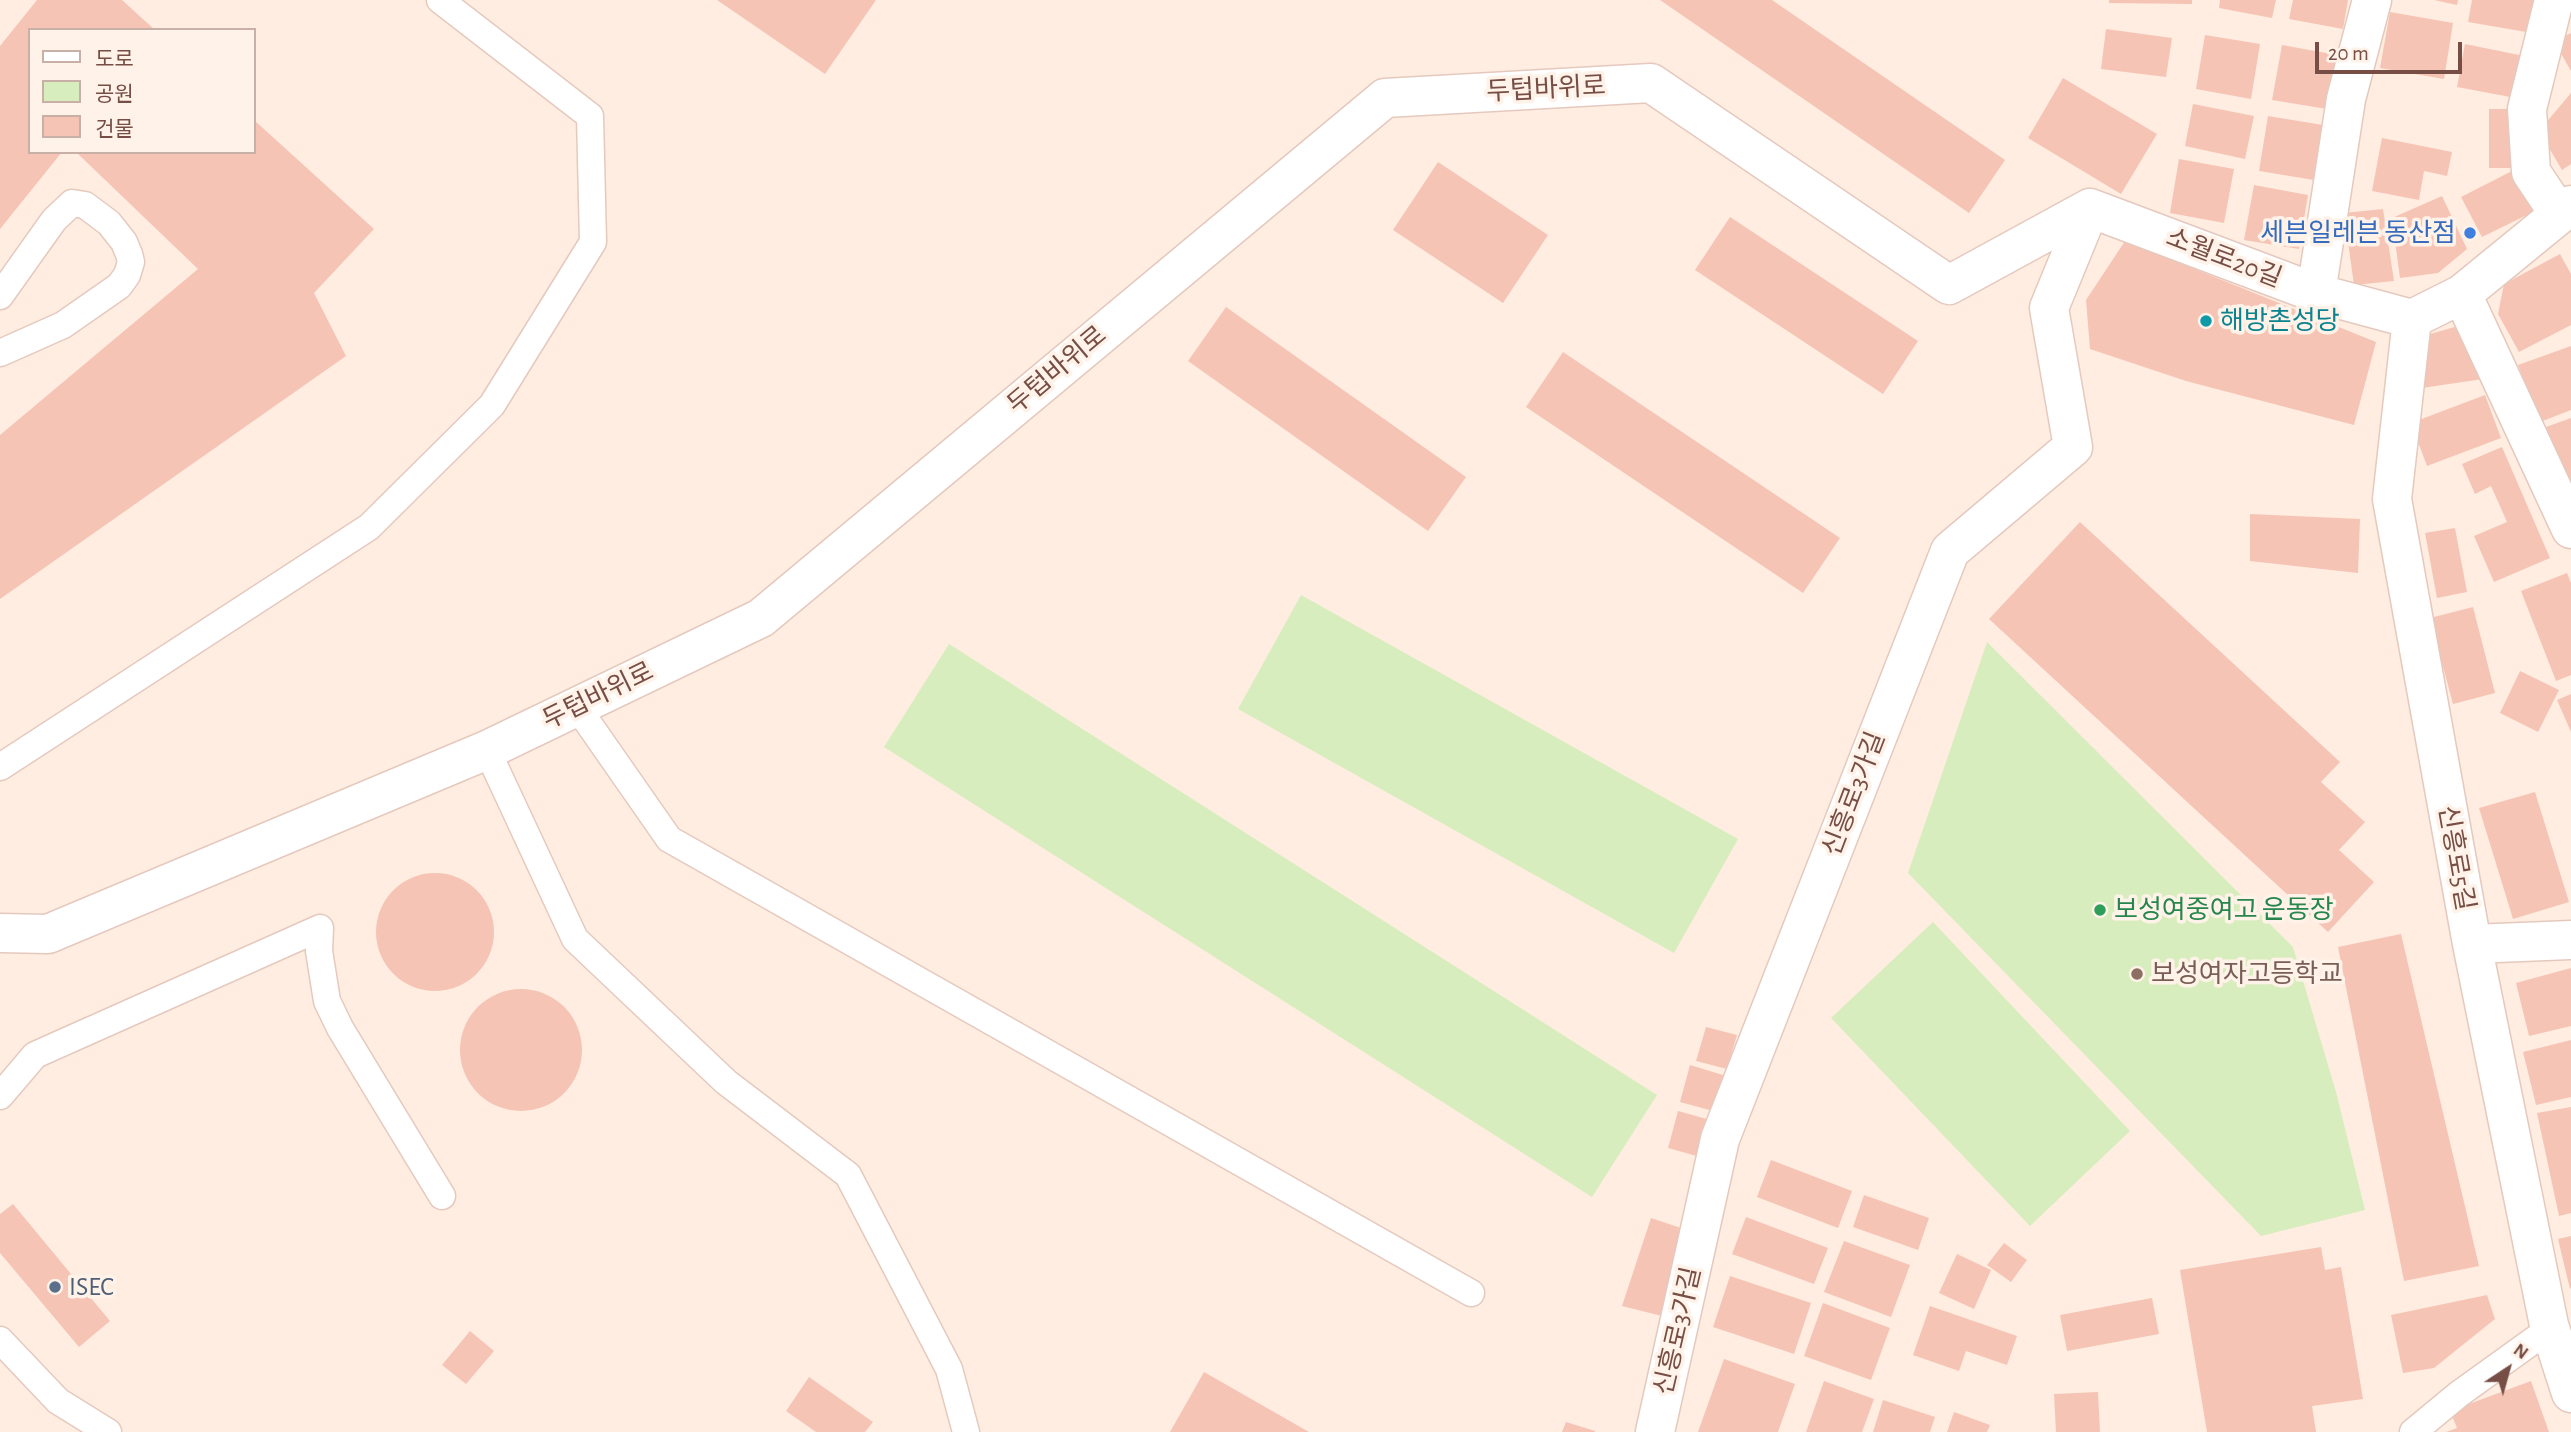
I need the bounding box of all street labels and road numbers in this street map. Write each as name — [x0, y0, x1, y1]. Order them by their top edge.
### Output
street label: 두텁바위로 — [1485, 70, 1607, 108]
street label: 소월로20길 — [2162, 222, 2286, 294]
street label: 두텁바위로 — [1001, 320, 1113, 420]
street label: 두텁바위로 — [537, 656, 659, 736]
street label: 신흥로3가길 — [1816, 728, 1892, 860]
street label: 신흥로5길 — [2431, 803, 2481, 913]
street label: 신흥로3가길 — [1648, 1264, 1708, 1398]

